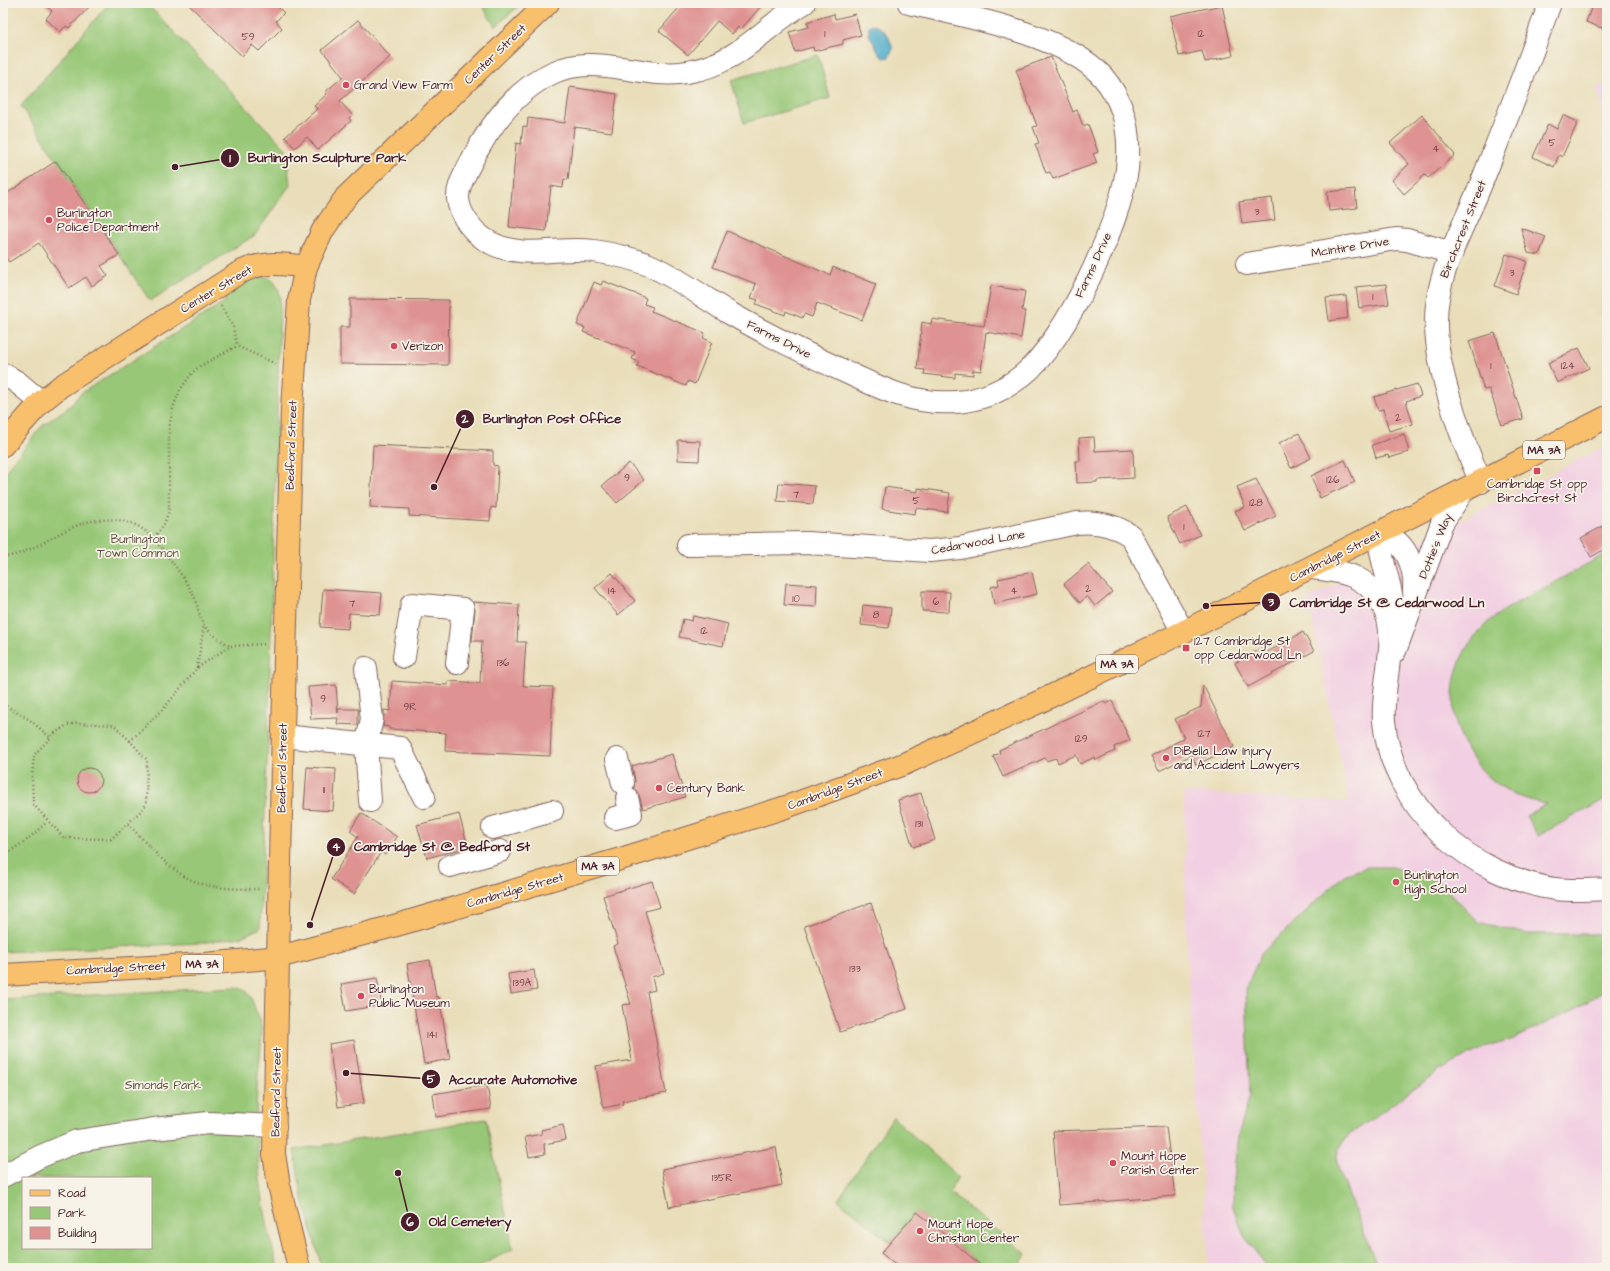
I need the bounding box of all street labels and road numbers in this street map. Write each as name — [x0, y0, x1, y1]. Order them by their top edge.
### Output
street label: Center Street — [460, 20, 530, 89]
street label: Birchcrest Street — [1436, 178, 1491, 281]
street label: Farms Drive — [1071, 229, 1116, 301]
street label: McIntire Drive — [1310, 233, 1391, 262]
street label: Center Street — [177, 261, 255, 318]
street label: Farms Drive — [744, 316, 814, 363]
street label: Bedford Street — [281, 400, 302, 490]
road number: MA 3A — [1523, 441, 1565, 459]
street label: Dottie's Way — [1415, 510, 1457, 582]
street label: Cedarwood Lane — [930, 526, 1027, 559]
street label: Cambridge Street — [1287, 526, 1384, 588]
road number: MA 3A — [1096, 655, 1138, 673]
street label: Bedford Street — [273, 723, 292, 813]
street label: Cambridge Street — [785, 764, 885, 815]
road number: MA 3A — [577, 857, 619, 875]
street label: Cambridge Street — [465, 869, 566, 913]
road number: MA 3A — [181, 955, 223, 973]
street label: Cambridge Street — [66, 957, 166, 981]
street label: Bedford Street — [267, 1047, 286, 1137]

